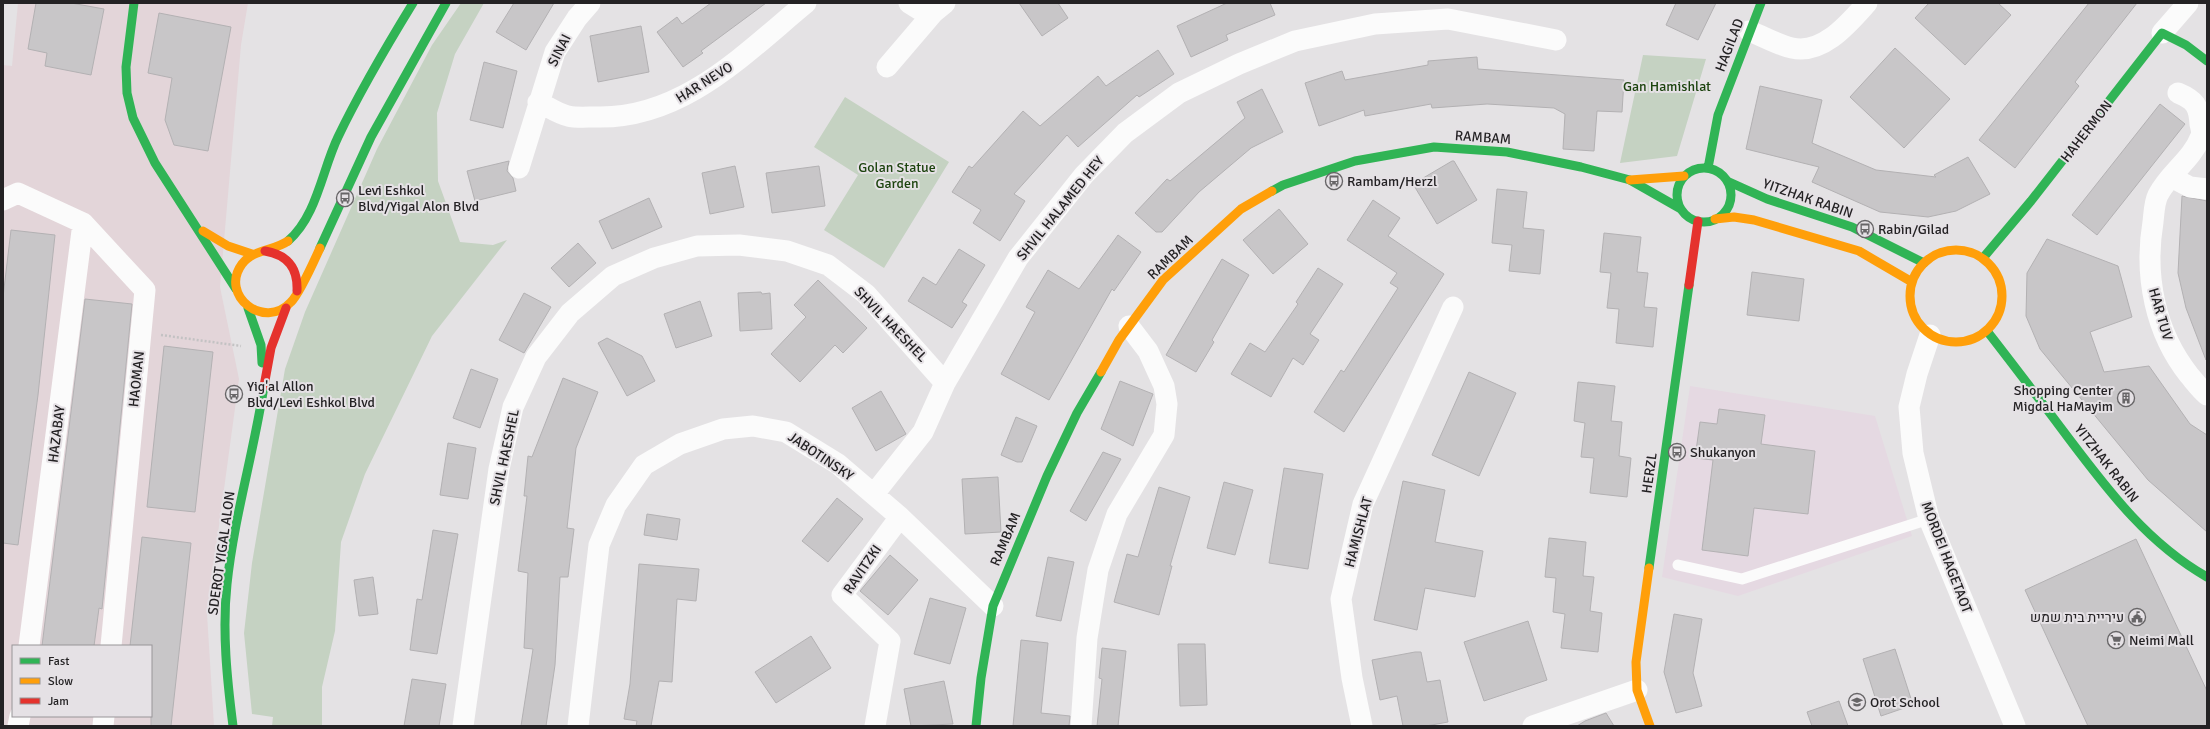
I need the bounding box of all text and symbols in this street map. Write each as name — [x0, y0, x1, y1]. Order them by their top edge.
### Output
street label: HAGILAD — [1712, 16, 1747, 74]
street label: SINAI — [544, 31, 575, 69]
street label: HAR NEVO — [673, 58, 736, 107]
park label: Gan Hamishlat — [1623, 78, 1711, 95]
street label: HAHERMON — [2057, 97, 2116, 166]
street label: RAMBAM — [1454, 127, 1512, 148]
street label: SHVIL HALAMED HEY — [1013, 153, 1108, 264]
park label: Golan Statue Garden — [858, 159, 936, 192]
bus stop icon: Rambam/Herzl — [1324, 171, 1344, 191]
place label: Rambam/Herzl — [1347, 173, 1437, 190]
street label: YITZHAK RABIN — [1760, 175, 1855, 222]
place label: Levi Eshkol Blvd/Yigal Alon Blvd — [358, 182, 479, 215]
bus stop icon: Levi Eshkol Blvd/Yigal Alon Blvd — [335, 188, 355, 208]
bus stop icon: Rabin/Gilad — [1855, 219, 1875, 239]
place label: Rabin/Gilad — [1878, 221, 1949, 238]
street label: RAMBAM — [1144, 232, 1197, 283]
street label: SHVIL HAESHEL — [851, 283, 931, 365]
street label: HAR TUV — [2145, 286, 2176, 342]
street label: HAOMAN — [125, 350, 148, 408]
place label: Yig'al Allon Blvd/Levi Eshkol Blvd — [247, 378, 375, 411]
place label: Shopping Center Migdal HaMayim — [2012, 382, 2114, 415]
bus stop icon: Yig'al Allon Blvd/Levi Eshkol Blvd — [224, 384, 244, 404]
building icon: Shopping Center Migdal HaMayim — [2116, 388, 2136, 408]
street label: HAZABAY — [45, 404, 68, 464]
street label: SHVIL HAESHEL — [486, 407, 523, 507]
street label: YITZHAK RABIN — [2071, 421, 2142, 506]
street label: JABOTINSKY — [785, 428, 857, 485]
bus stop icon: Shukanyon — [1667, 442, 1687, 462]
place label: Shukanyon — [1690, 444, 1756, 461]
street label: HERZL — [1638, 452, 1661, 494]
street label: SDEROT YIGAL ALON — [204, 490, 239, 616]
street label: HAMISHLAT — [1341, 495, 1376, 569]
street label: MORDEI HAGETAOT — [1917, 499, 1976, 615]
street label: RAMBAM — [987, 510, 1024, 569]
street label: RAVITZKI — [840, 541, 885, 597]
public building icon: עיריית בית שמש — [2127, 607, 2147, 627]
place label: עיריית בית שמש — [2030, 609, 2124, 626]
supermarket icon: Neimi Mall — [2106, 630, 2126, 650]
place label: Neimi Mall — [2129, 632, 2194, 649]
legend — [12, 645, 152, 717]
text: Fast — [48, 654, 69, 669]
text: Slow — [48, 674, 73, 689]
school or university icon: Orot School — [1847, 692, 1867, 712]
text: Jam — [48, 694, 69, 709]
place label: Orot School — [1870, 694, 1940, 711]

